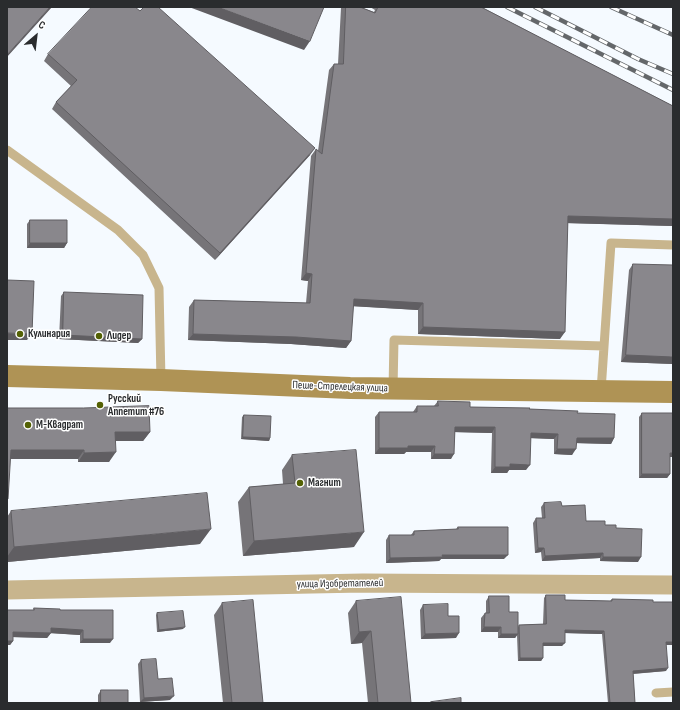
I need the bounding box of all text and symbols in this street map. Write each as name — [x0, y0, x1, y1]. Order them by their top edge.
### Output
north arrow — [16, 16, 56, 56]
text: С — [36, 18, 47, 32]
place label: Кулинария — [28, 327, 70, 341]
marker: Кулинария — [15, 329, 25, 339]
place label: Лидер — [107, 329, 131, 343]
marker: Лидер — [94, 331, 104, 341]
street label: Пеше-Стрелецкая улица — [292, 379, 388, 395]
place label: Русский Аппетит #76 — [108, 392, 164, 418]
marker: Русский Аппетит #76 — [95, 400, 105, 410]
place label: М-Квадрат — [36, 418, 83, 432]
marker: М-Квадрат — [23, 420, 33, 430]
place label: Магнит — [308, 476, 341, 490]
marker: Магнит — [295, 478, 305, 488]
street label: улица Изобретателей — [297, 577, 383, 591]

